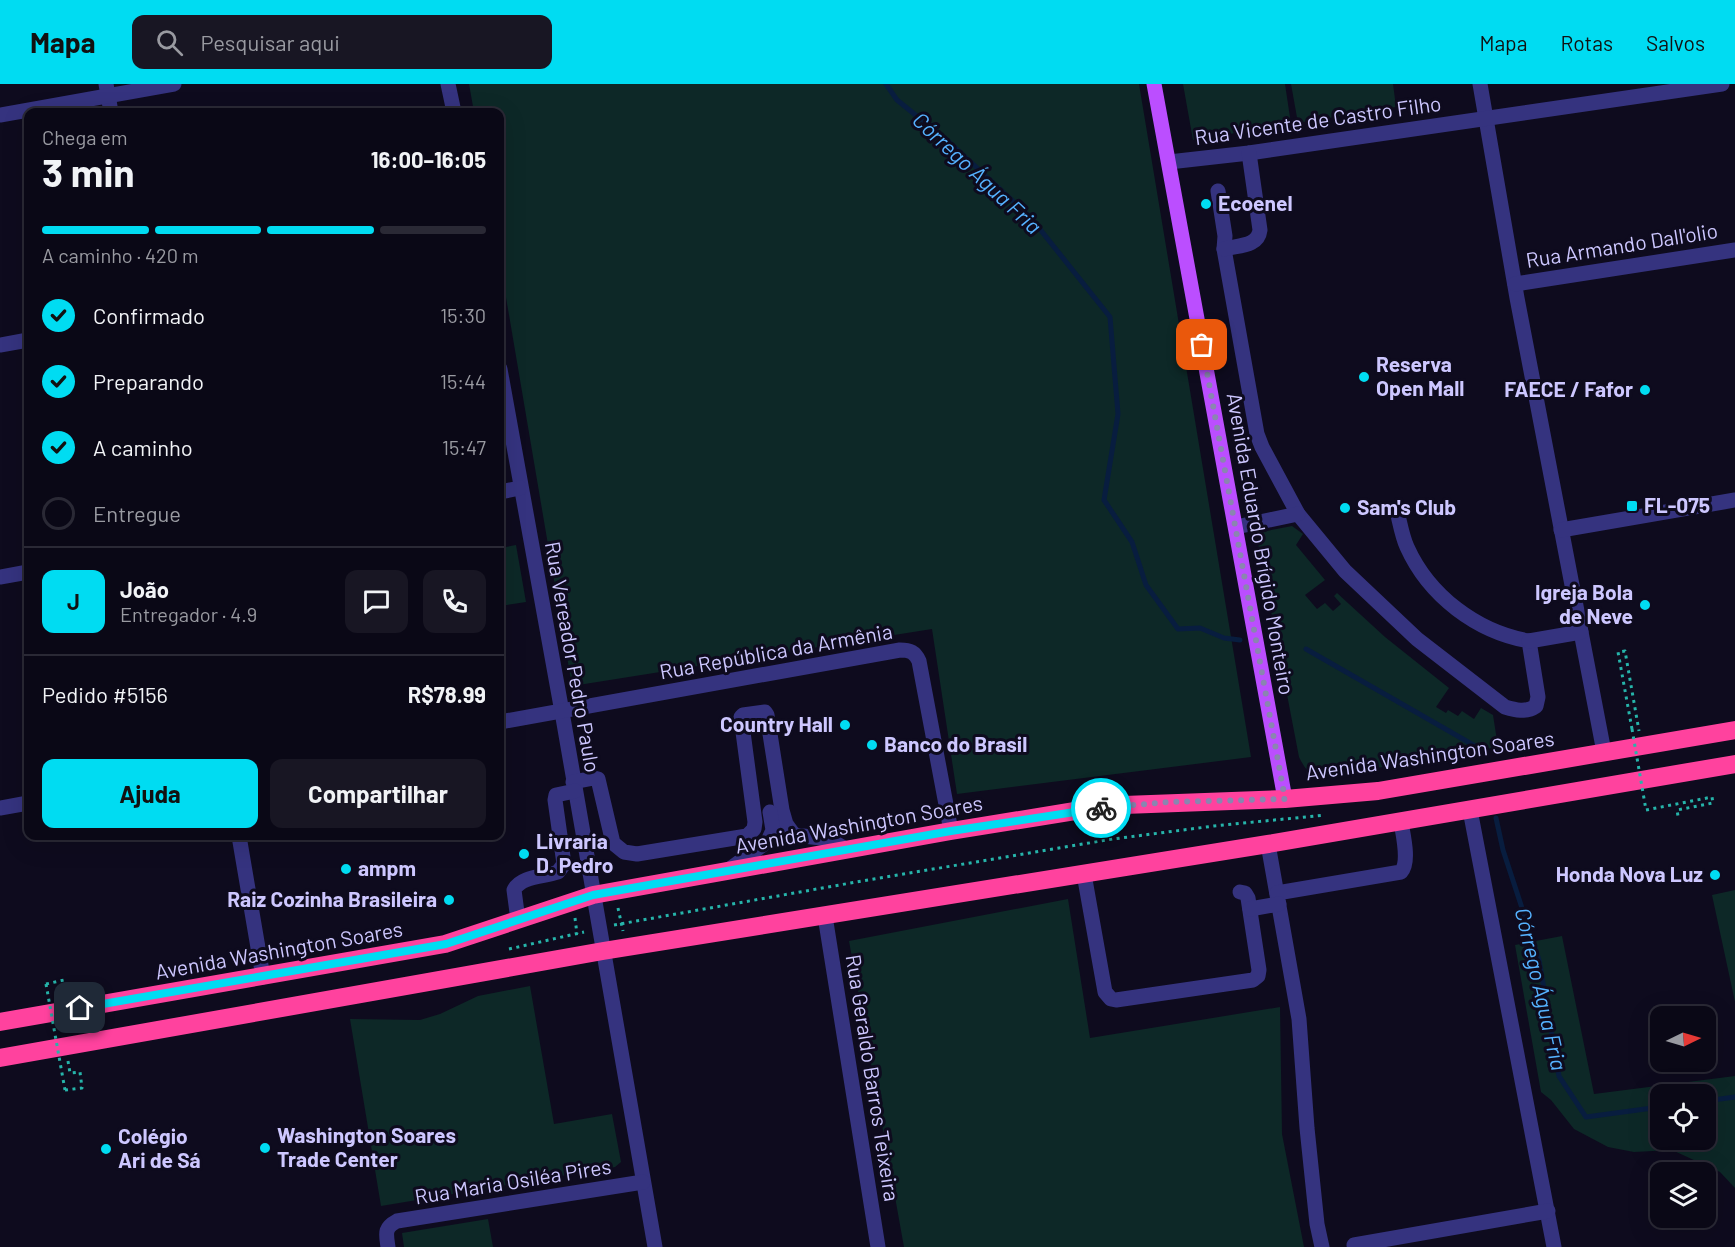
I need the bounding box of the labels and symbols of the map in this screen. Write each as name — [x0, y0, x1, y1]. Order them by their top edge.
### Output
street label: Rua Vicente de Castro Filho — [1193, 90, 1443, 149]
water label: Córrego Água Fria — [908, 106, 1047, 239]
place label: Ecoenel — [1218, 190, 1293, 215]
marker: Ecoenel — [1199, 197, 1213, 211]
street label: Rua Armando Dall'olio — [1524, 217, 1719, 272]
pin — [1176, 319, 1227, 370]
place label: Reserva Open Mall — [1376, 351, 1464, 400]
marker: Reserva Open Mall — [1357, 370, 1371, 384]
place label: FAECE / Fafor — [1504, 376, 1633, 401]
marker: FAECE / Fafor — [1638, 383, 1652, 397]
street label: Avenida Eduardo Brígido Monteiro — [1223, 391, 1300, 697]
place label: FL-075 — [1644, 492, 1710, 517]
place label: Sam's Club — [1357, 494, 1456, 519]
marker: FL-075 — [1625, 499, 1639, 513]
marker: Sam's Club — [1338, 501, 1352, 515]
street label: Rua Vereador Pedro Paulo — [541, 539, 606, 774]
place label: Igreja Bola de Neve — [1535, 579, 1633, 628]
marker: Igreja Bola de Neve — [1638, 598, 1652, 612]
street label: Rua República da Armênia — [657, 618, 894, 683]
place label: Country Hall — [720, 711, 833, 736]
marker: Country Hall — [838, 718, 852, 732]
street label: Avenida Washington Soares — [1304, 725, 1556, 784]
place label: Banco do Brasil — [884, 731, 1027, 756]
marker: Banco do Brasil — [865, 738, 879, 752]
courier — [1071, 778, 1131, 838]
street label: Avenida Washington Soares — [733, 789, 984, 858]
place label: Livraria D. Pedro — [536, 828, 613, 877]
marker: Livraria D. Pedro — [517, 847, 531, 861]
place label: ampm — [358, 855, 416, 880]
place label: Honda Nova Luz — [1556, 861, 1703, 886]
marker: ampm — [339, 862, 353, 876]
marker: Honda Nova Luz — [1708, 868, 1722, 882]
place label: Raiz Cozinha Brasileira — [227, 886, 437, 911]
marker: Raiz Cozinha Brasileira — [442, 893, 456, 907]
water label: Córrego Água Fria — [1511, 905, 1573, 1073]
street label: Avenida Washington Soares — [153, 915, 404, 984]
street label: Rua Geraldo Barros Teixeira — [842, 953, 905, 1203]
pin — [54, 982, 105, 1033]
north arrow — [1650, 1006, 1716, 1072]
place label: Washington Soares Trade Center — [277, 1122, 456, 1171]
place label: Colégio Ari de Sá — [118, 1123, 201, 1172]
marker: Washington Soares Trade Center — [258, 1141, 272, 1155]
marker: Colégio Ari de Sá — [99, 1142, 113, 1156]
street label: Rua Maria Osiléa Pires — [413, 1153, 613, 1208]

